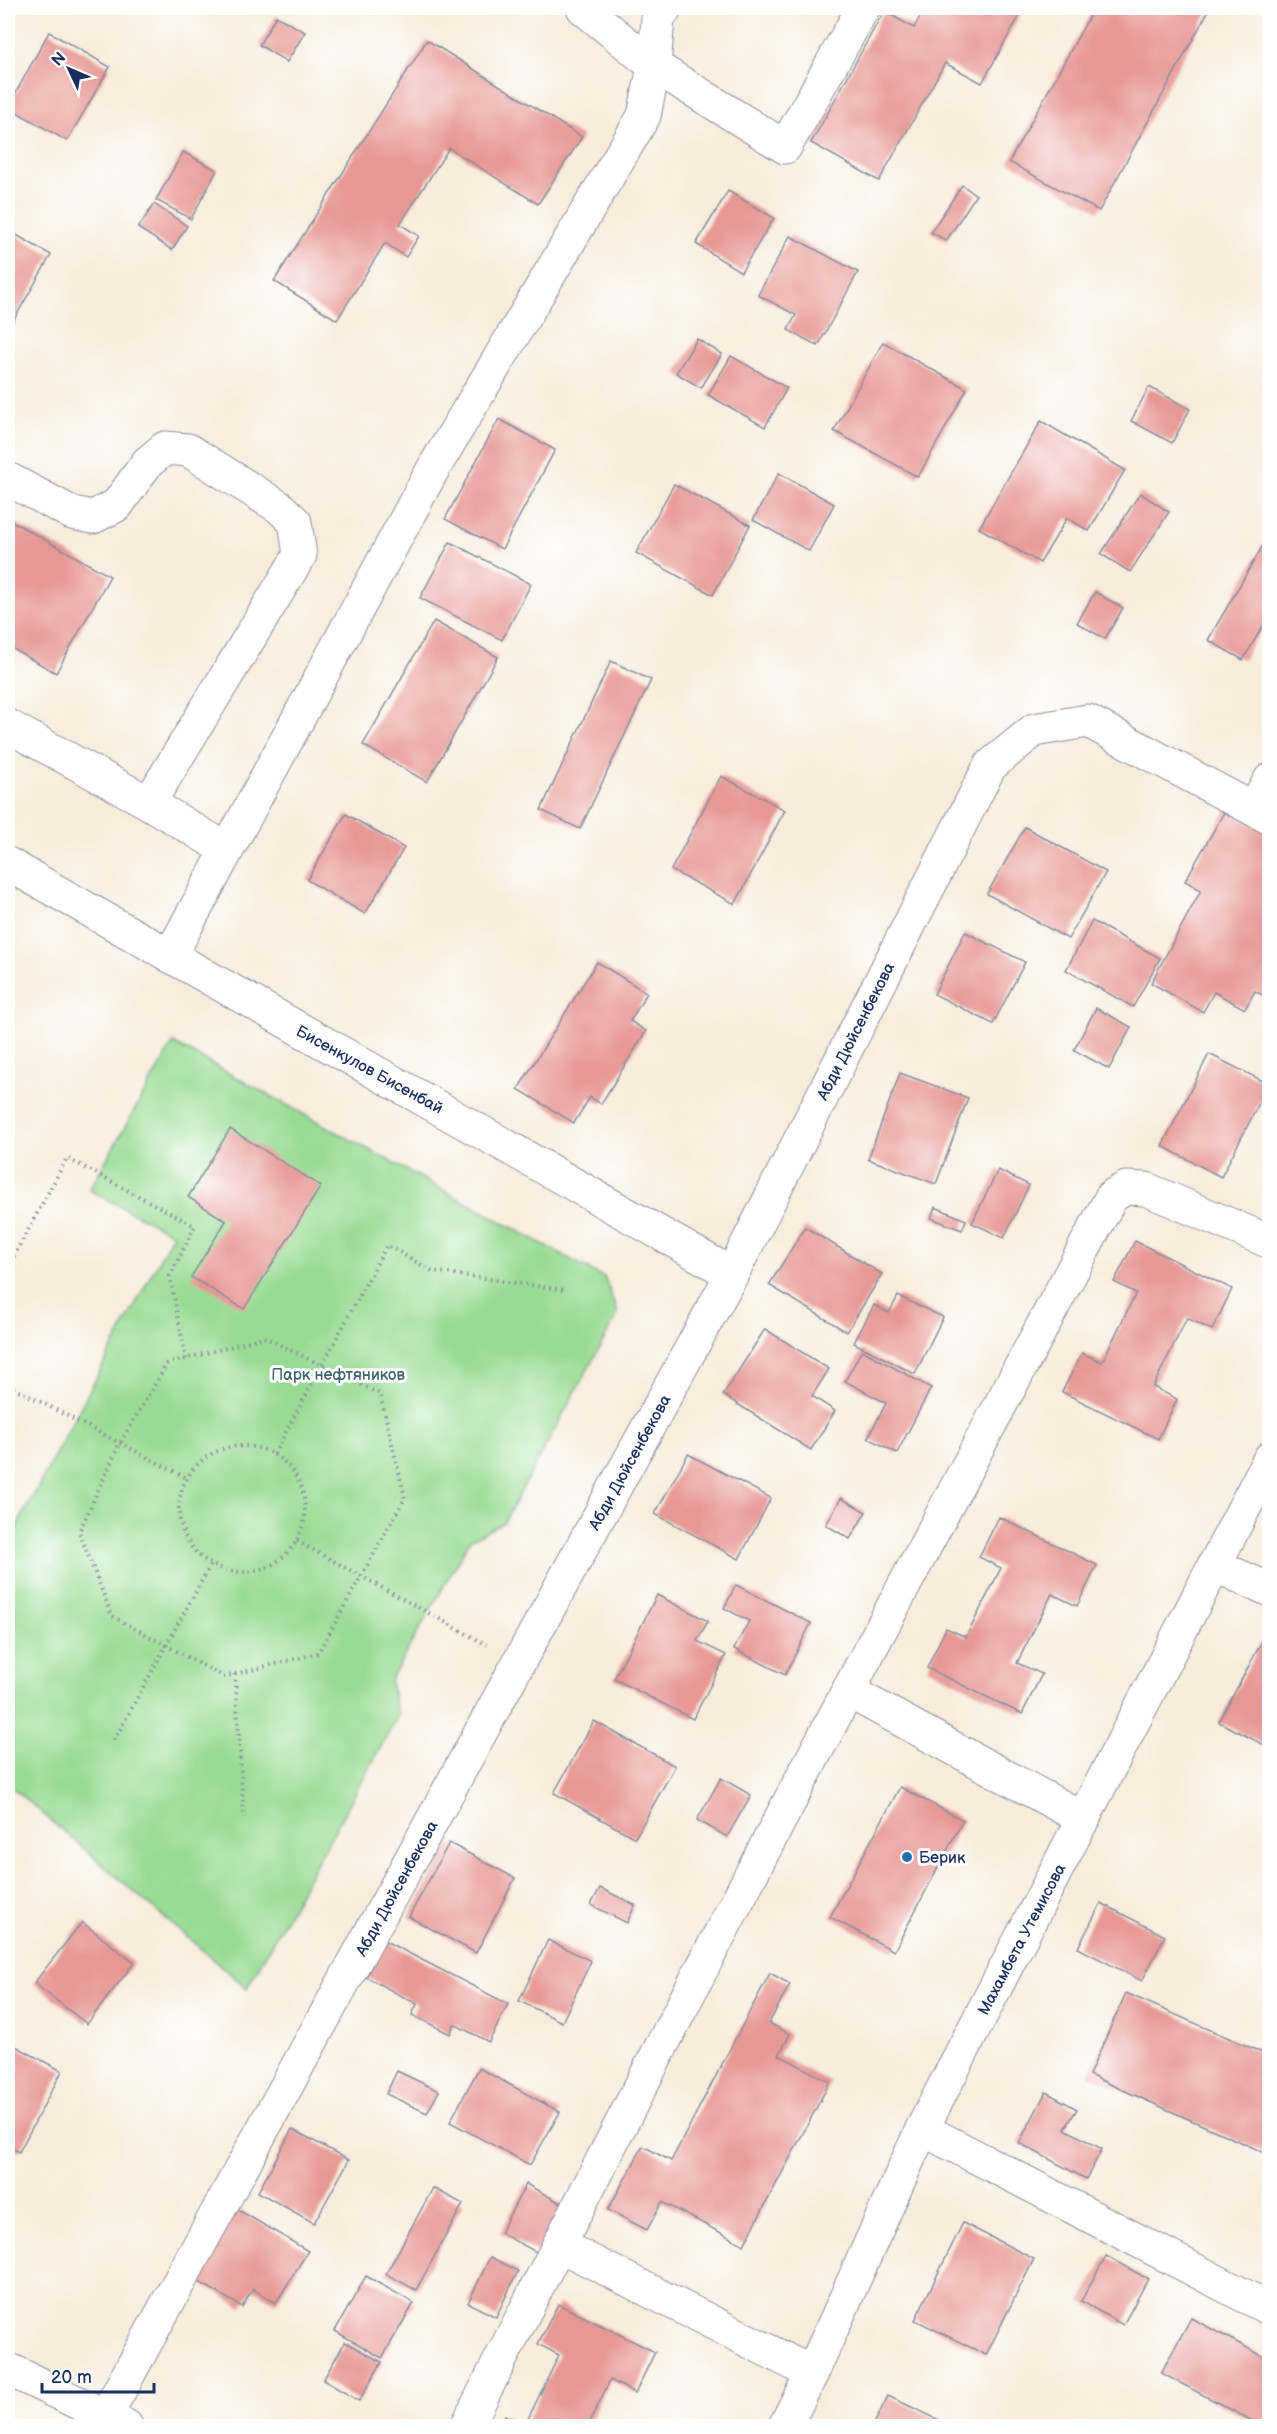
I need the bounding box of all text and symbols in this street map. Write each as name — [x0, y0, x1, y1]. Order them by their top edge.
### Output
north arrow — [39, 39, 99, 99]
text: N — [48, 49, 70, 71]
street label: Абди Дюйсенбекова — [813, 959, 899, 1104]
street label: Бисенкулов Бисенбай — [292, 1022, 446, 1119]
park label: Парк нефтяников — [271, 1366, 405, 1385]
street label: Абди Дюйсенбекова — [585, 1391, 676, 1535]
street label: Абди Дюйсенбекова — [352, 1817, 443, 1961]
place label: Берик — [919, 1849, 966, 1868]
marker: Берик — [900, 1850, 914, 1864]
street label: Махамбета Утемисова — [974, 1860, 1071, 2019]
scale bar — [42, 2356, 154, 2394]
text: 20 m — [51, 2367, 92, 2388]

